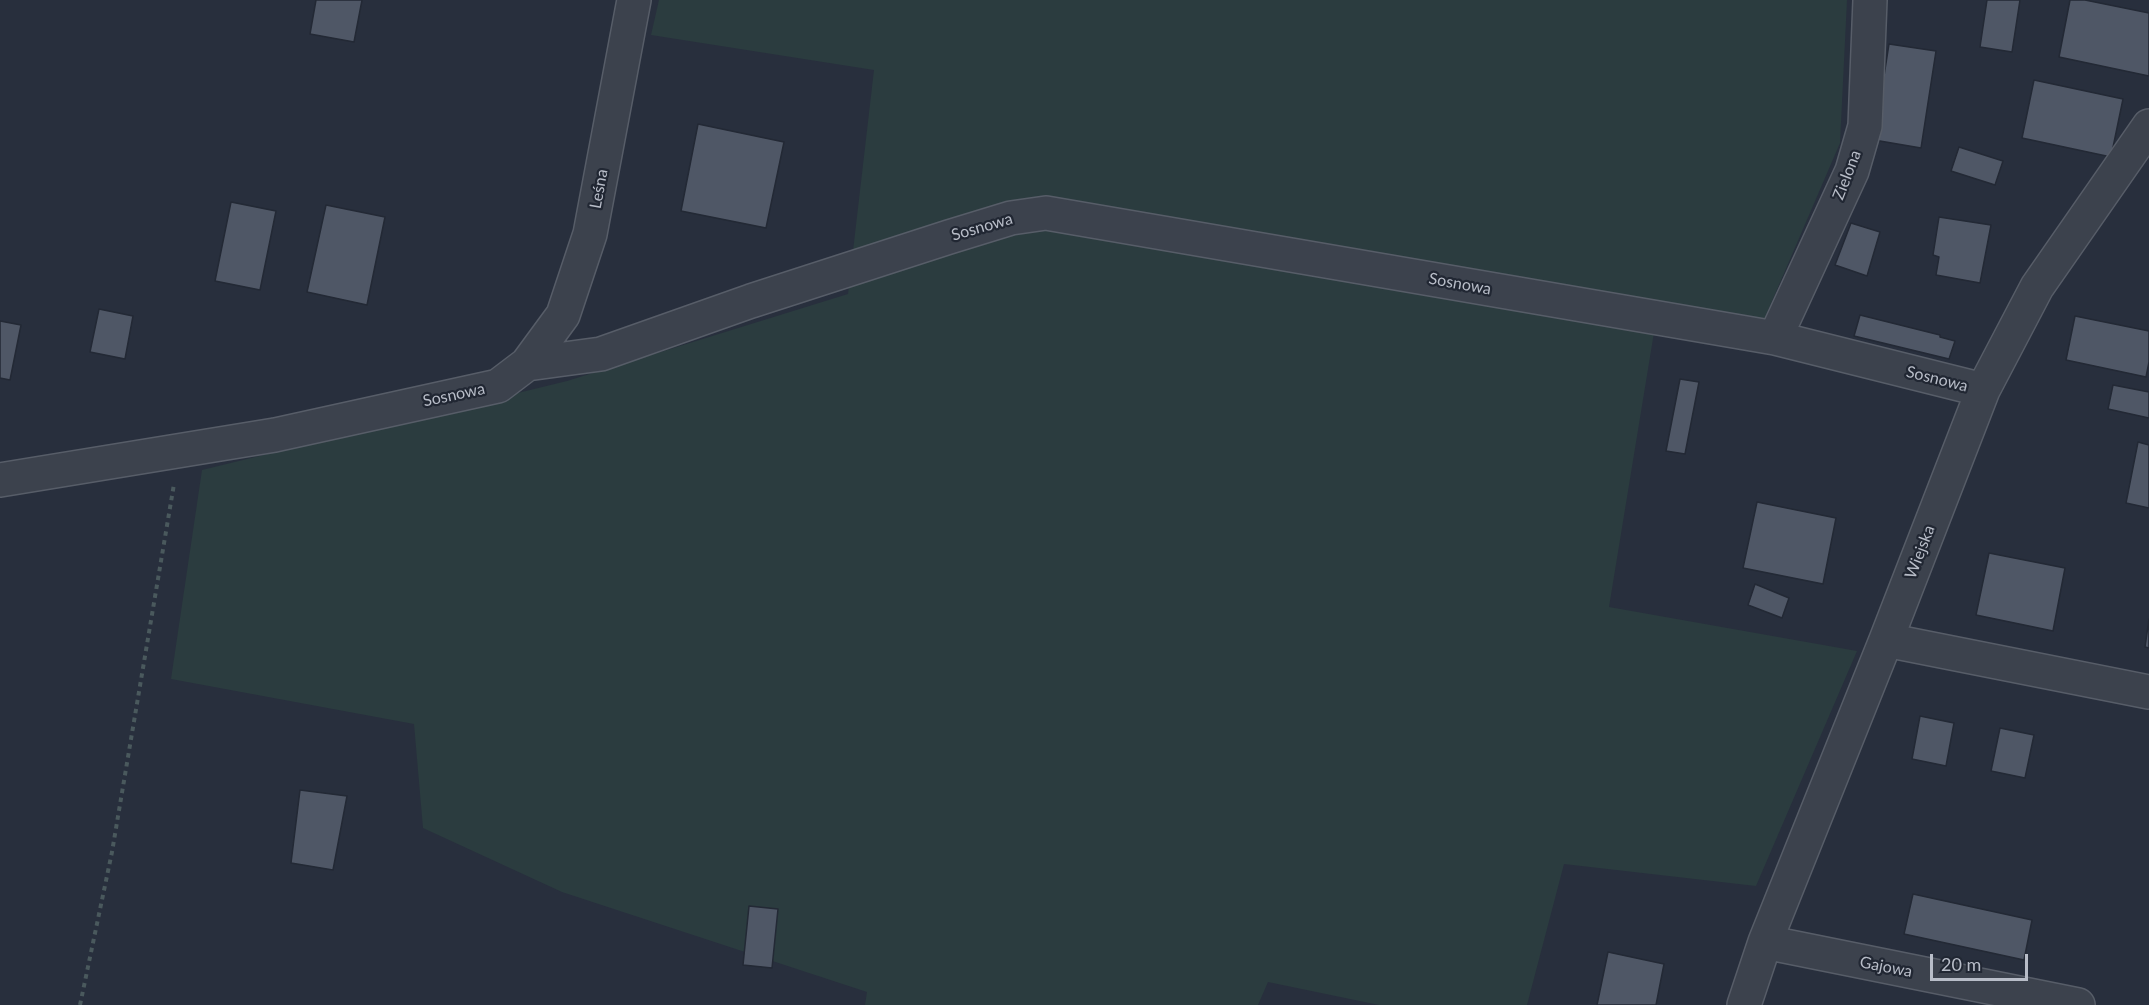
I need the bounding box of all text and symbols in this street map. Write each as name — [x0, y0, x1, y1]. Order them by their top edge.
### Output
street label: Zielona — [1829, 147, 1865, 203]
street label: Leśna — [586, 168, 612, 210]
street label: Sosnowa — [949, 209, 1015, 245]
street label: Sosnowa — [1427, 269, 1493, 299]
street label: Sosnowa — [1904, 362, 1970, 396]
street label: Sosnowa — [421, 379, 487, 411]
street label: Wiejska — [1901, 523, 1939, 581]
scale bar — [1933, 942, 2030, 980]
street label: Gajowa — [1858, 953, 1914, 981]
text: 20 m — [1941, 953, 1981, 975]

